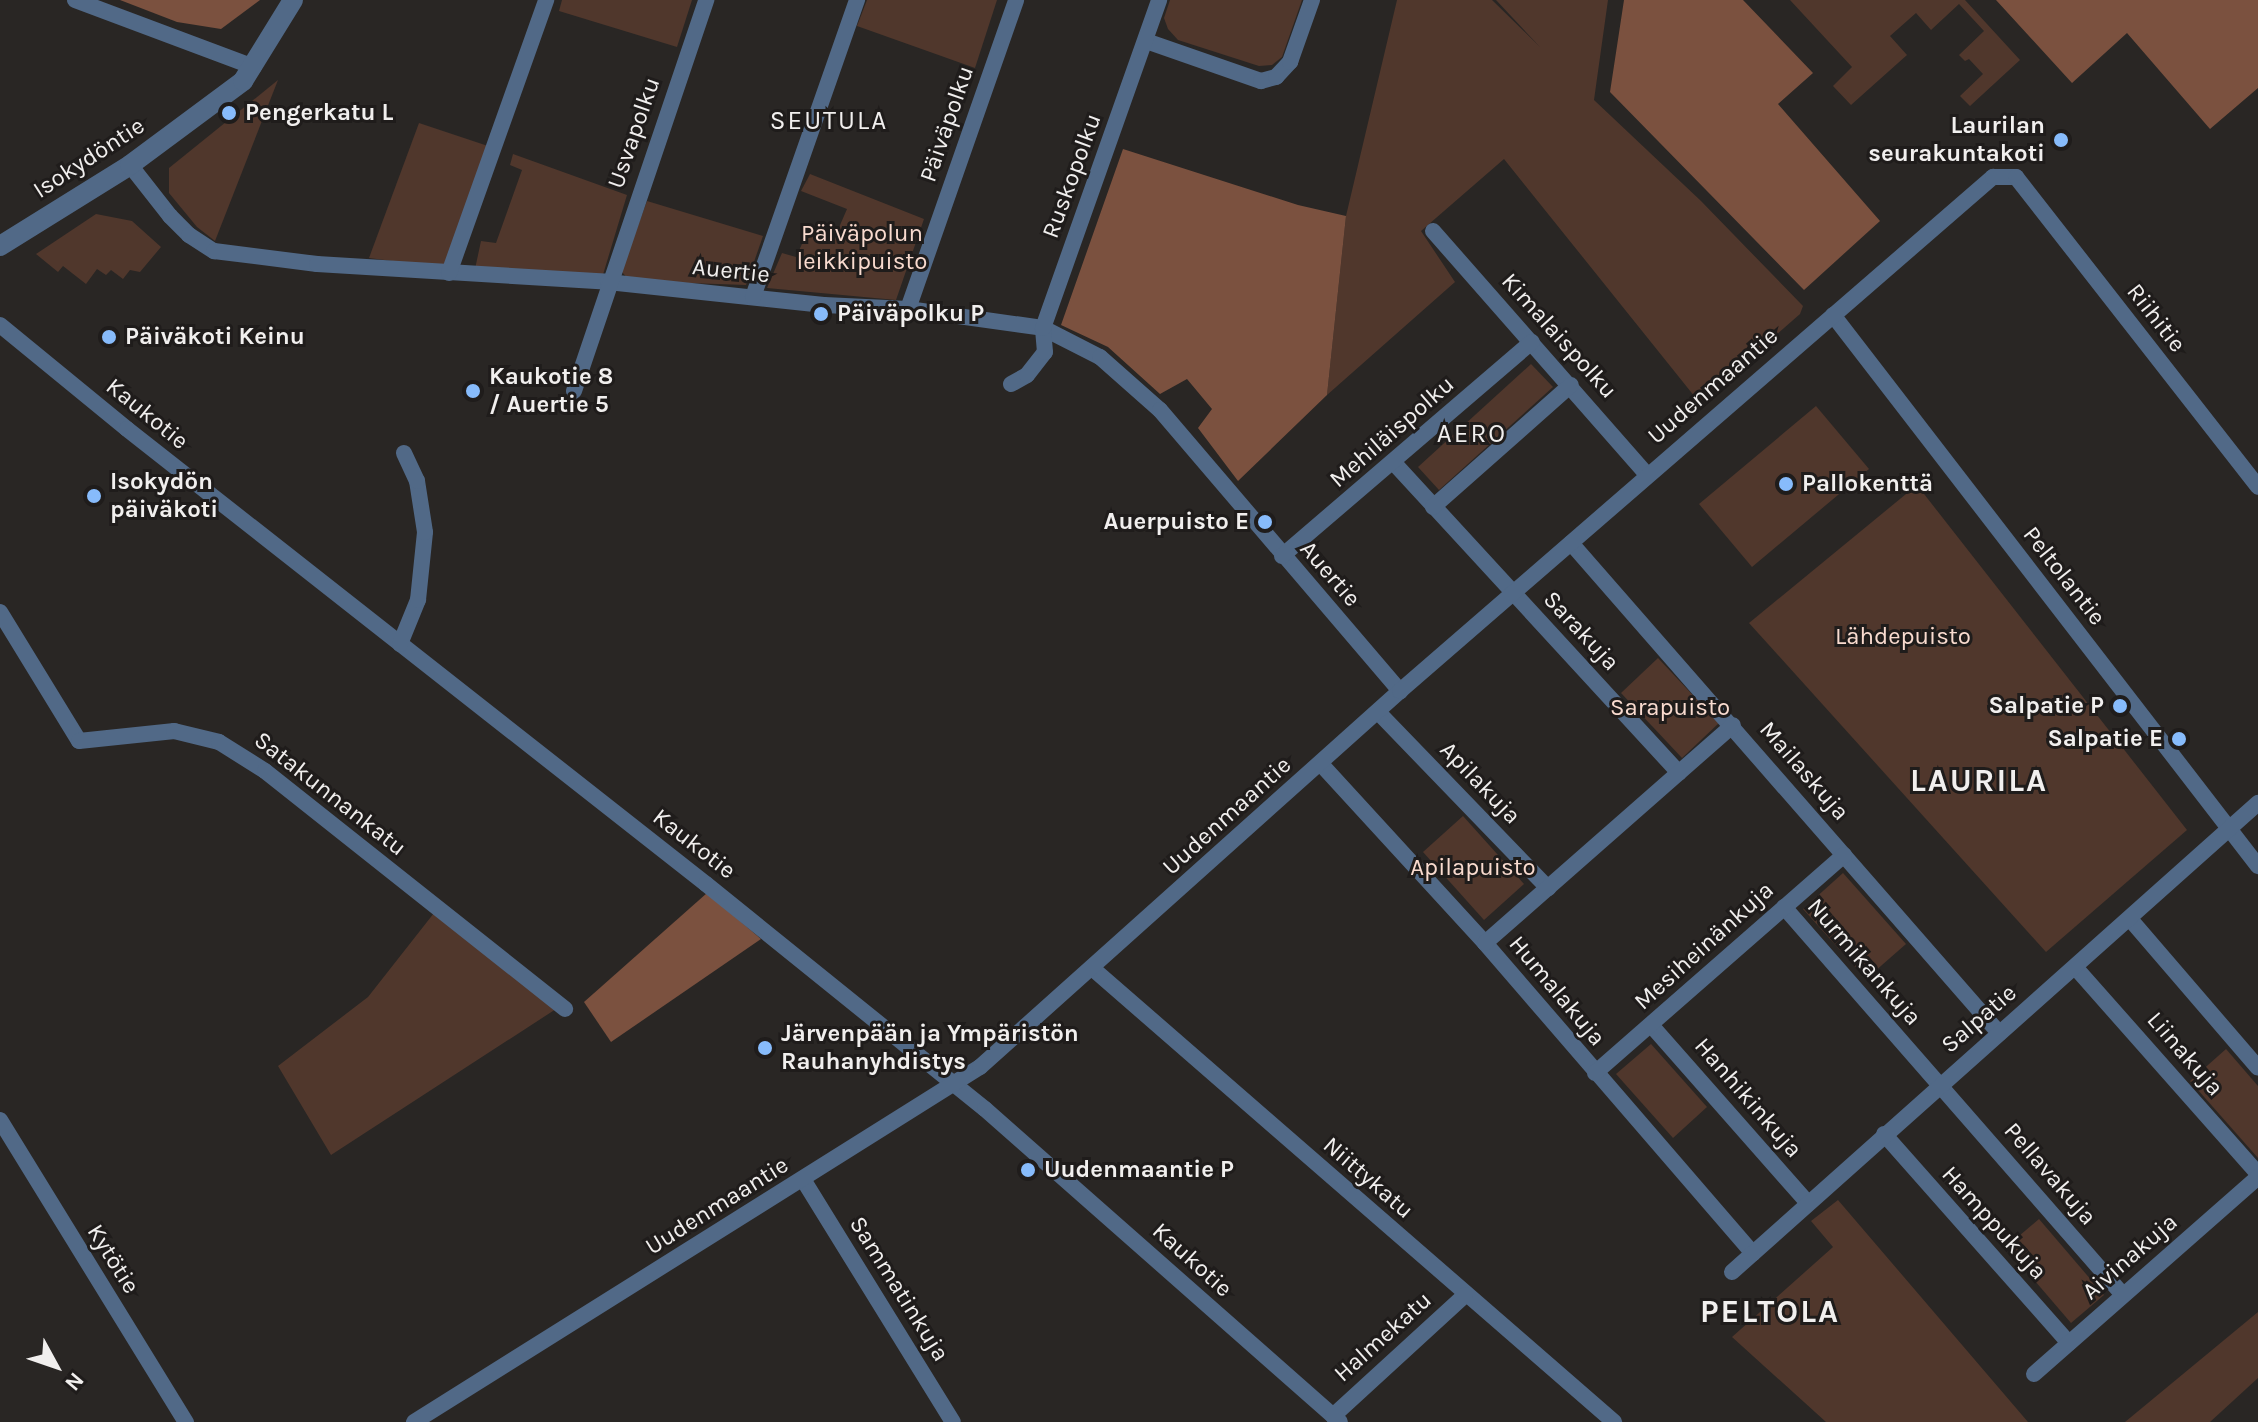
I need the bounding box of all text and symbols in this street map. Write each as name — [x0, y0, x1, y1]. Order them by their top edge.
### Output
street label: Päiväpolku — [914, 62, 980, 186]
street label: Usvapolku — [602, 74, 666, 192]
place label: Pengerkatu L — [245, 99, 393, 127]
marker: Pengerkatu L — [220, 104, 238, 122]
district label: SEUTULA — [770, 105, 888, 137]
street label: Ruskopolku — [1036, 110, 1108, 242]
street label: Isokydöntie — [28, 111, 150, 205]
place label: Laurilan seurakuntakoti — [1868, 112, 2045, 168]
marker: Laurilan seurakuntakoti — [2052, 131, 2070, 149]
park label: Päiväpolun leikkipuisto — [797, 220, 927, 276]
street label: Auertie — [691, 253, 771, 289]
street label: Kimalaispolku — [1495, 267, 1623, 405]
street label: Riihitie — [2120, 278, 2192, 358]
place label: Päiväpolku P — [837, 300, 984, 328]
marker: Päiväpolku P — [812, 305, 830, 323]
street label: Uudenmaantie — [1642, 322, 1784, 450]
place label: Päiväkoti Keinu — [125, 323, 305, 351]
marker: Päiväkoti Keinu — [100, 328, 118, 346]
place label: Kaukotie 8 / Auertie 5 — [489, 363, 613, 419]
street label: Mehiläispolku — [1324, 370, 1460, 494]
street label: Kaukotie — [100, 372, 194, 456]
marker: Kaukotie 8 / Auertie 5 — [464, 382, 482, 400]
district label: AERO — [1437, 418, 1507, 450]
place label: Isokydön päiväkoti — [110, 468, 218, 524]
place label: Pallokenttä — [1802, 470, 1933, 498]
marker: Pallokenttä — [1777, 475, 1795, 493]
marker: Isokydön päiväkoti — [85, 487, 103, 505]
place label: Auerpuisto E — [1103, 508, 1249, 536]
marker: Auerpuisto E — [1256, 513, 1274, 531]
street label: Peltolantie — [2017, 521, 2111, 631]
street label: Auertie — [1294, 535, 1366, 613]
street label: Sarakuja — [1537, 585, 1625, 677]
park label: Lähdepuisto — [1835, 623, 1971, 651]
place label: Salpatie P — [1989, 692, 2104, 720]
park label: Sarapuisto — [1610, 694, 1730, 722]
marker: Salpatie P — [2111, 697, 2129, 715]
street label: Mailaskuja — [1753, 716, 1855, 826]
place label: Salpatie E — [2047, 725, 2163, 753]
street label: Satakunnankatu — [248, 726, 412, 862]
marker: Salpatie E — [2170, 730, 2188, 748]
street label: Apilakuja — [1434, 736, 1526, 830]
street label: Uudenmaantie — [1157, 751, 1297, 881]
district label: LAURILA — [1910, 762, 2048, 800]
street label: Kaukotie — [647, 803, 741, 885]
park label: Apilapuisto — [1410, 854, 1536, 882]
street label: Mesiheinänkuja — [1628, 876, 1780, 1016]
street label: Nurmikankuja — [1801, 892, 1927, 1032]
street label: Humalakuja — [1503, 930, 1611, 1052]
street label: Salpatie — [1936, 979, 2022, 1059]
street label: Liinakuja — [2141, 1006, 2229, 1102]
place label: Järvenpään ja Ympäristön Rauhanyhdistys — [781, 1020, 1079, 1076]
street label: Hanhikinkuja — [1688, 1032, 1808, 1164]
marker: Järvenpään ja Ympäristön Rauhanyhdistys — [756, 1039, 774, 1057]
street label: Pellavakuja — [1998, 1117, 2102, 1231]
street label: Niittykatu — [1317, 1131, 1419, 1225]
street label: Uudenmaantie — [640, 1151, 794, 1261]
place label: Uudenmaantie P — [1044, 1156, 1234, 1184]
street label: Hamppukuja — [1935, 1160, 2053, 1286]
marker: Uudenmaantie P — [1019, 1161, 1037, 1179]
street label: Aivinakuja — [2077, 1208, 2183, 1306]
street label: Sammatinkuja — [843, 1211, 955, 1367]
street label: Kaukotie — [1146, 1217, 1238, 1303]
street label: Kytötie — [81, 1219, 145, 1299]
street label: Halmekatu — [1328, 1286, 1438, 1388]
district label: PELTOLA — [1700, 1293, 1840, 1331]
north arrow — [16, 1326, 96, 1406]
text: N — [59, 1367, 89, 1396]

